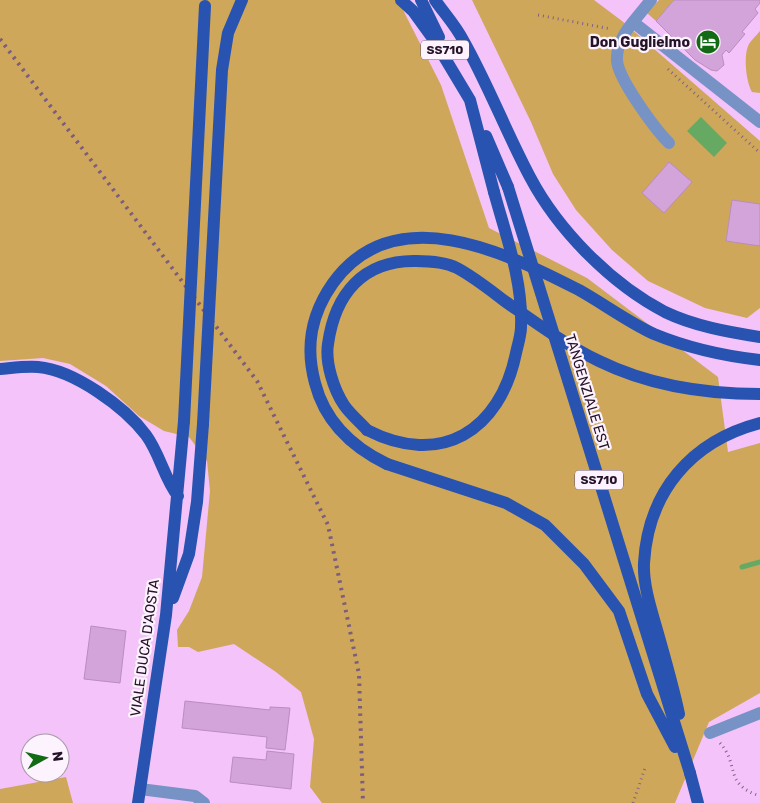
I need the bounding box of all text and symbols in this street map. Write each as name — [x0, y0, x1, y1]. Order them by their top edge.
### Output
hotel icon: Don Guglielmo — [695, 29, 721, 55]
place label: Don Guglielmo — [590, 34, 690, 51]
road number: SS710 — [421, 40, 469, 60]
street label: TANGENZIALE EST — [561, 332, 613, 452]
road number: SS710 — [575, 470, 623, 490]
street label: VIALE DUCA D'AOSTA — [127, 577, 163, 718]
north arrow — [20, 733, 70, 783]
text: N — [48, 750, 66, 762]

